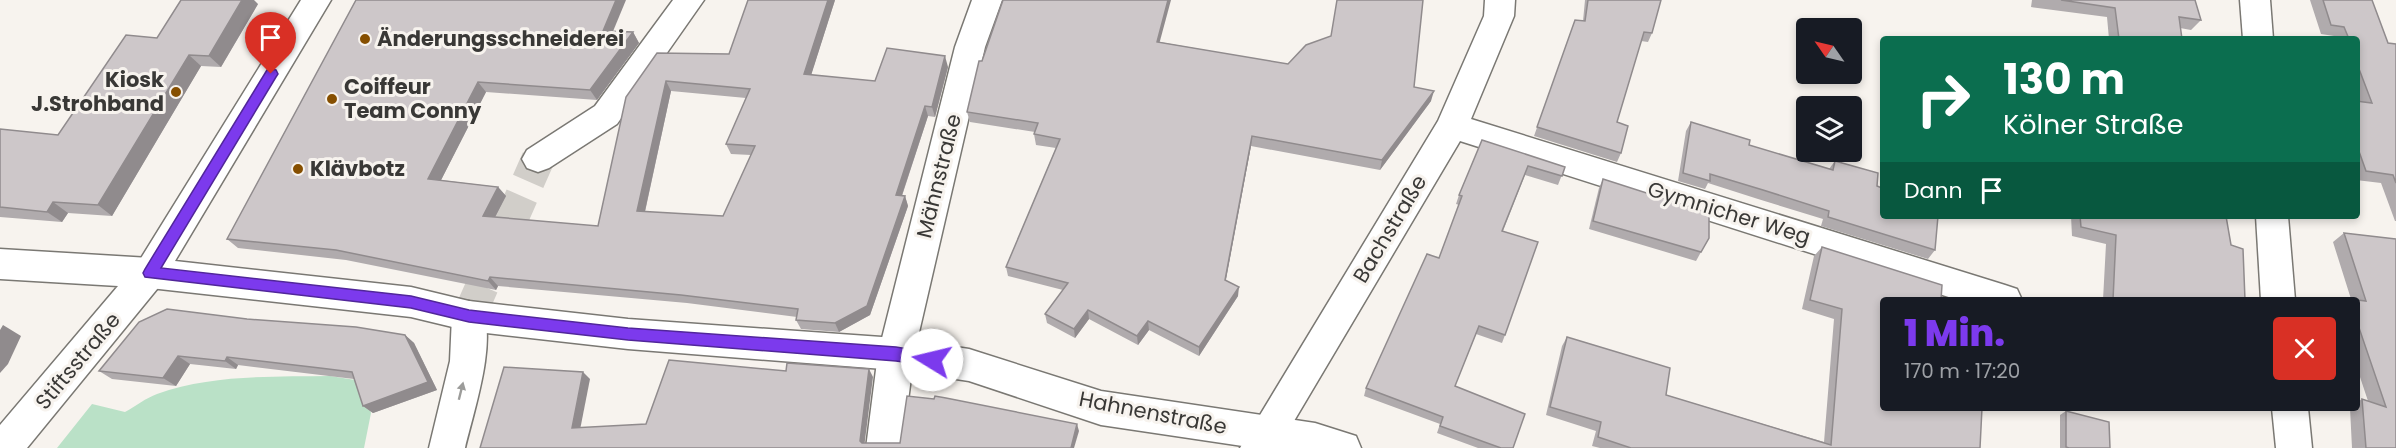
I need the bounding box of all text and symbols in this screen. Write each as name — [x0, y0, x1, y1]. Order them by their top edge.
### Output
pin — [245, 12, 296, 74]
north arrow — [1796, 18, 1862, 84]
map controls — [1796, 18, 1862, 162]
icon: arrive — [254, 21, 287, 54]
place label: Änderungsschneiderei — [377, 24, 624, 53]
marker: Änderungsschneiderei — [358, 32, 372, 46]
text: 130 m — [2003, 50, 2125, 109]
icon: right — [1904, 60, 1982, 138]
place label: Kiosk J.Strohband — [31, 65, 164, 118]
place label: Coiffeur Team Conny — [344, 72, 482, 125]
marker: Kiosk J.Strohband — [169, 85, 183, 99]
marker: Coiffeur Team Conny — [325, 92, 339, 106]
button: layers — [1796, 96, 1862, 162]
text: Kölner Straße — [2003, 106, 2184, 143]
street label: Mähnstraße — [909, 111, 968, 241]
place label: Klävbotz — [310, 154, 405, 183]
marker: Klävbotz — [291, 162, 305, 176]
street label: Bachstraße — [1346, 169, 1433, 288]
street label: Gymnicher Weg — [1644, 174, 1814, 251]
icon: arrive — [1975, 174, 2008, 207]
text: Dann — [1904, 175, 1963, 206]
street label: Stiftsstraße — [28, 306, 127, 415]
text: 1 Min. — [1904, 308, 2005, 359]
button: close — [2273, 317, 2336, 380]
position arrow — [900, 328, 964, 392]
text: 170 m · 17:20 — [1904, 357, 2020, 385]
one-way arrow — [457, 381, 466, 400]
street label: Hahnenstraße — [1077, 384, 1229, 441]

